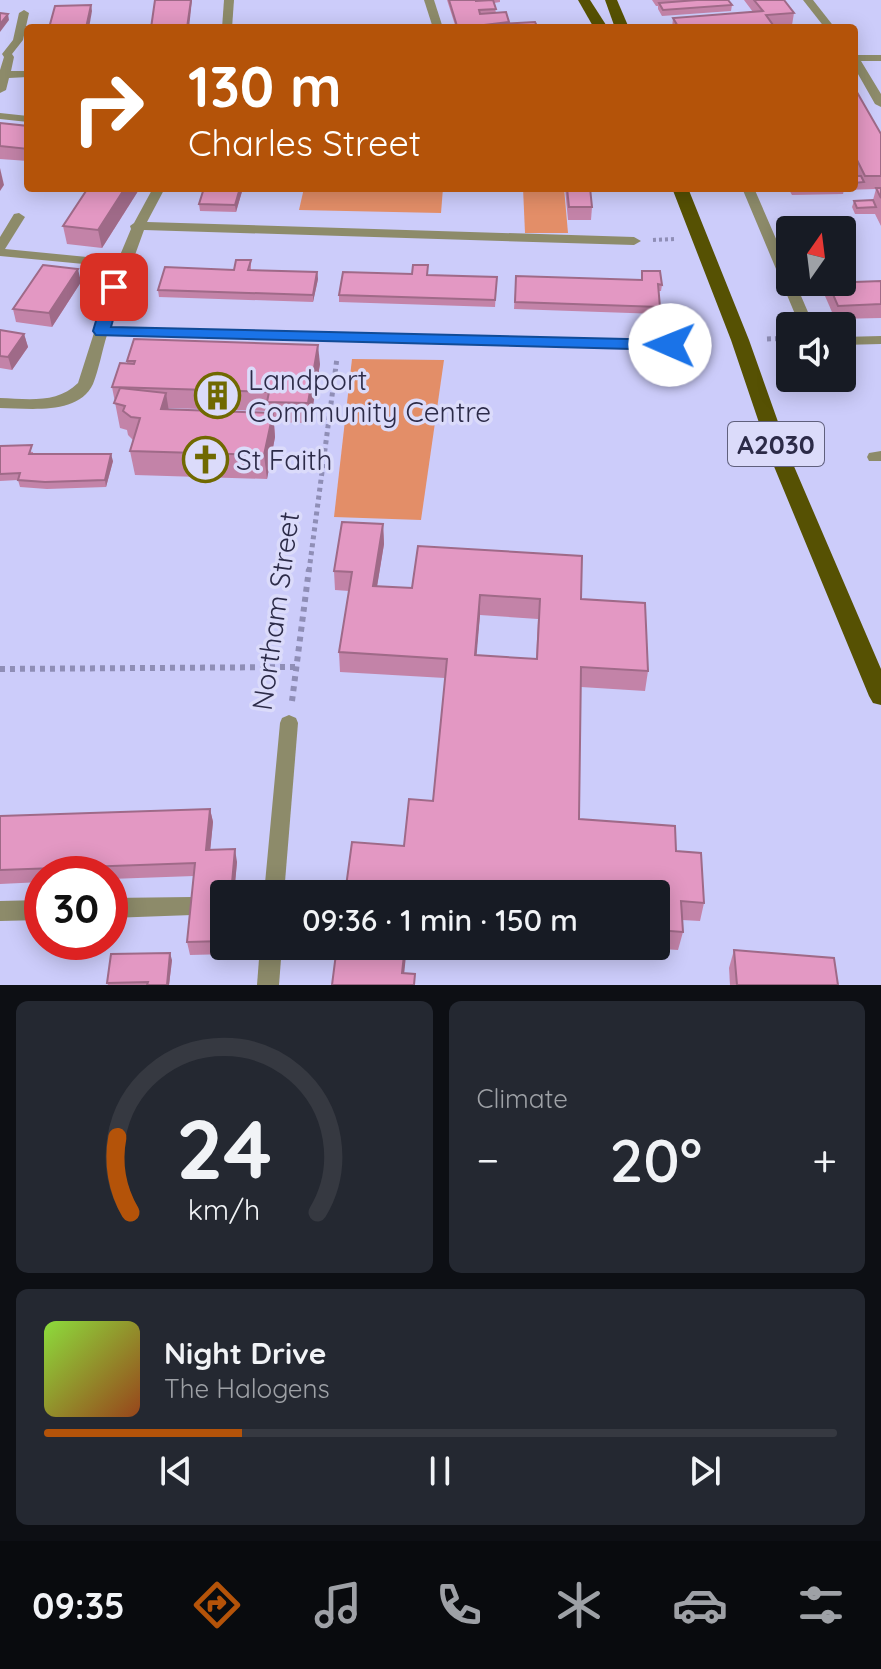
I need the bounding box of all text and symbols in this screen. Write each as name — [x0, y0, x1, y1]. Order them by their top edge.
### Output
text: 130 m — [188, 51, 342, 121]
icon: right — [56, 56, 160, 160]
text: Charles Street — [188, 120, 421, 165]
north arrow — [776, 216, 856, 296]
map controls — [776, 216, 856, 392]
pin — [80, 253, 148, 321]
icon: arrive — [92, 265, 136, 309]
position arrow — [628, 303, 712, 387]
button: sound — [776, 312, 856, 392]
place label: Landport Community Centre — [248, 362, 491, 429]
building icon: Landport Community Centre — [193, 371, 241, 419]
road number: A2030 — [728, 422, 824, 466]
church icon: St Faith — [181, 435, 229, 483]
place label: St Faith — [236, 442, 333, 477]
street label: Northam Street — [244, 509, 306, 713]
speed limit sign: 30 — [24, 856, 128, 960]
text: 09:36 · 1 min · 150 m — [302, 901, 578, 939]
text: Climate — [477, 1082, 568, 1115]
text: 24 — [176, 1096, 272, 1200]
text: 20° — [609, 1122, 702, 1197]
text: − — [477, 1132, 499, 1187]
text: + — [812, 1132, 837, 1187]
text: km/h — [188, 1191, 261, 1227]
text: Night Drive — [164, 1334, 326, 1372]
text: The Halogens — [164, 1372, 330, 1405]
icon: previous — [154, 1449, 198, 1493]
icon: pause — [418, 1449, 462, 1493]
icon: next — [683, 1449, 727, 1493]
icon: directions — [189, 1577, 245, 1633]
icon: music — [310, 1577, 366, 1633]
icon: phone — [431, 1577, 487, 1633]
icon: climate — [551, 1577, 607, 1633]
icon: car — [672, 1577, 728, 1633]
icon: filters — [793, 1577, 849, 1633]
text: 09:35 — [32, 1583, 125, 1628]

